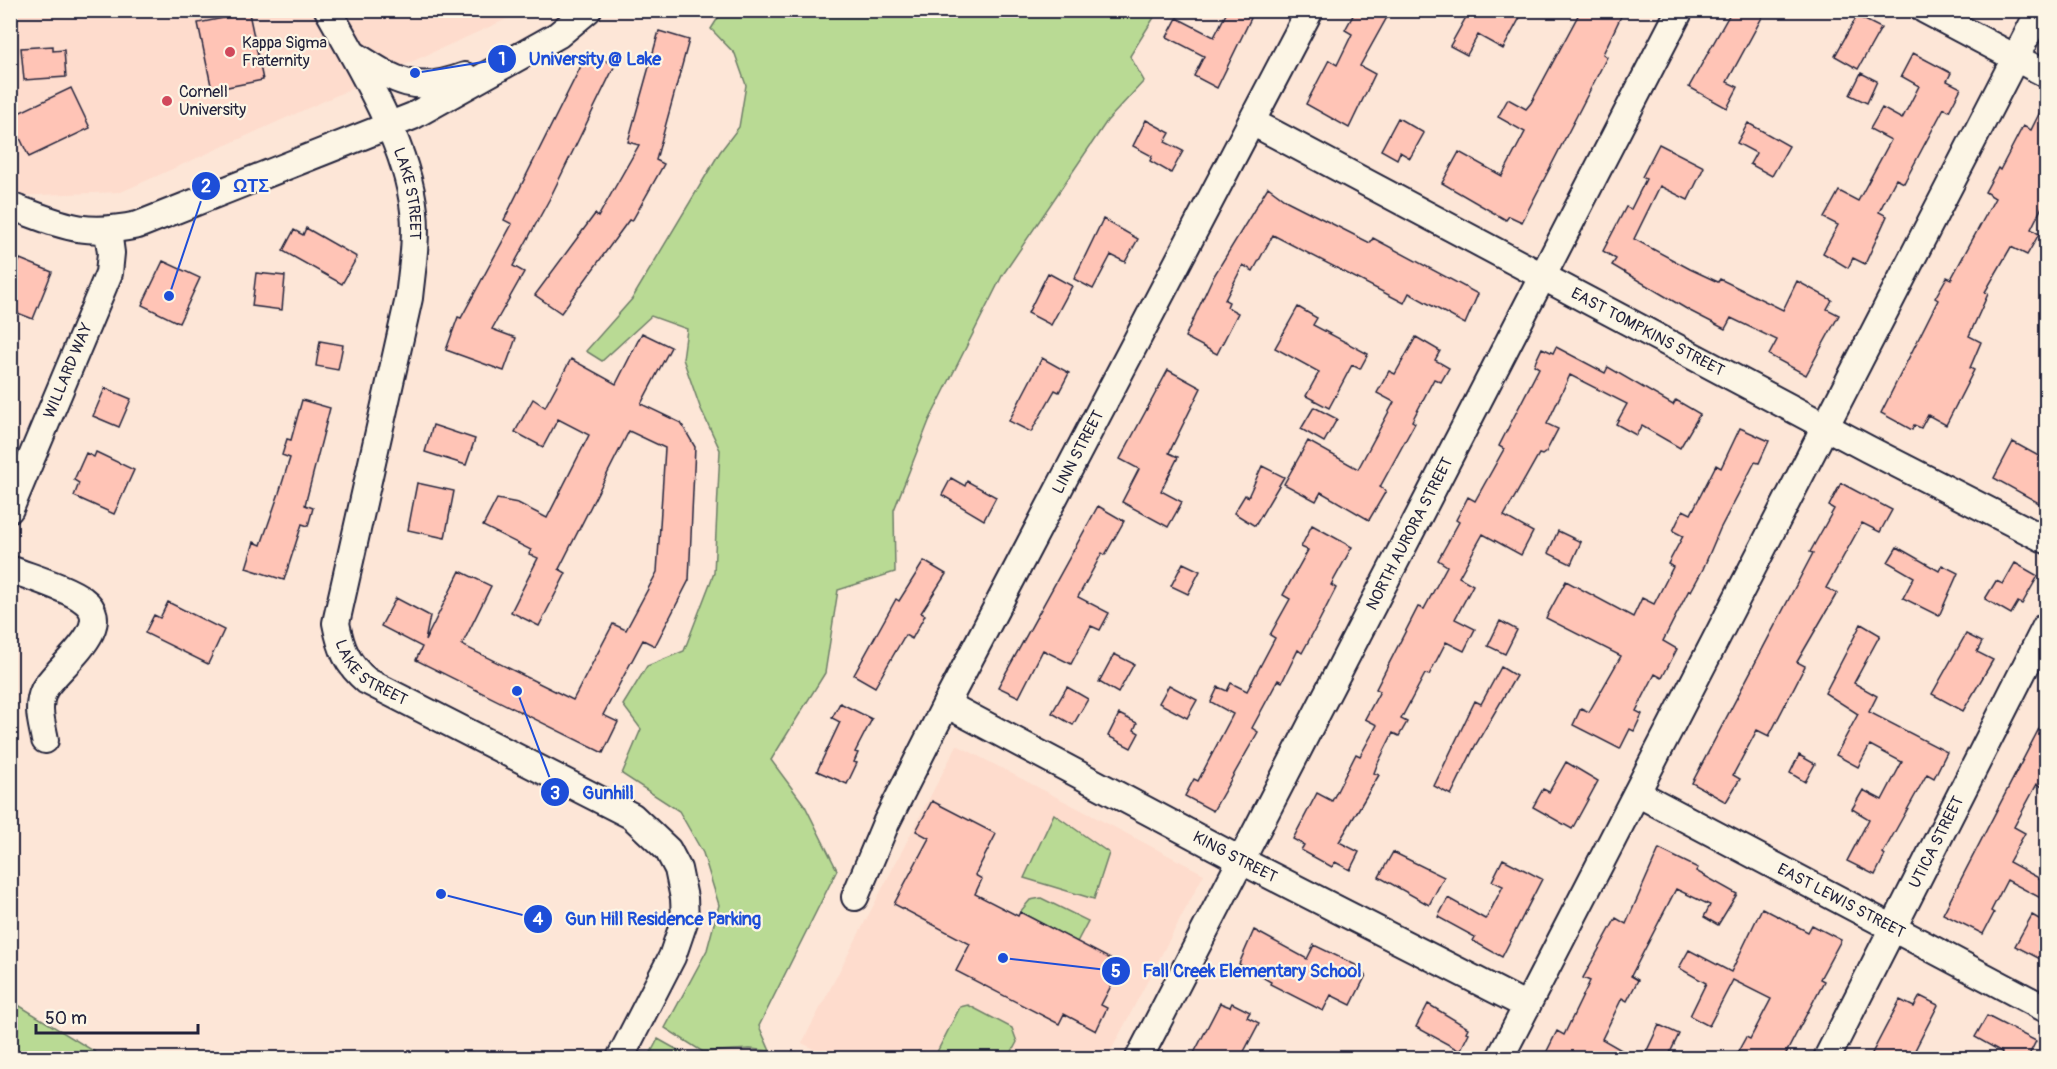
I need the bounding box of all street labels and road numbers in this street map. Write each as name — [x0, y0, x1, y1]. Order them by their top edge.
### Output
street label: LAKE STREET — [389, 145, 425, 240]
street label: EAST TOMPKINS STREET — [1568, 283, 1728, 381]
street label: WILLARD WAY — [39, 320, 97, 422]
street label: LINN STREET — [1048, 407, 1108, 497]
street label: NORTH AURORA STREET — [1362, 454, 1457, 614]
street label: LAKE STREET — [330, 637, 411, 710]
street label: UTICA STREET — [1905, 793, 1968, 892]
street label: KING STREET — [1189, 827, 1280, 887]
street label: EAST LEWIS STREET — [1774, 859, 1909, 943]

